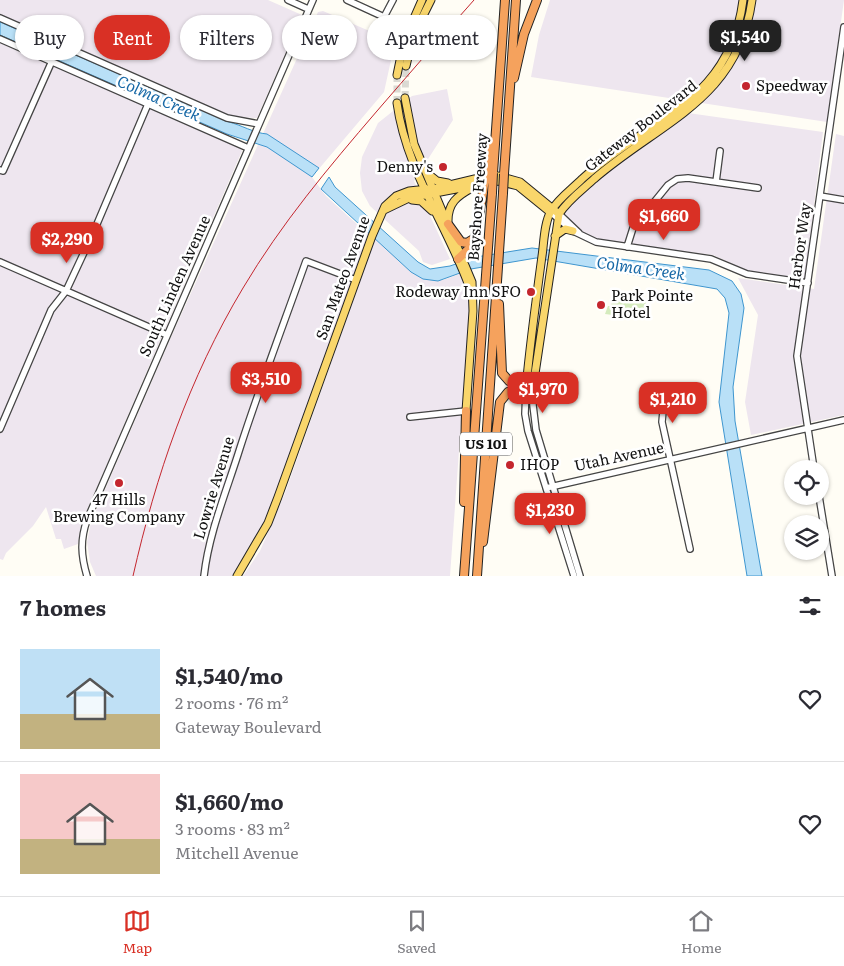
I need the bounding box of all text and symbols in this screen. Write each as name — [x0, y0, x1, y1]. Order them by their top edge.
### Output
chip: Buy — [15, 15, 84, 60]
chip: Rent — [94, 15, 170, 60]
chip: Filters — [180, 15, 272, 60]
chip: New — [282, 15, 357, 60]
chip: Apartment — [367, 15, 497, 60]
pin: $1,540 — [704, 20, 786, 62]
text: $1,540 — [720, 24, 770, 48]
water label: Colma Creek — [114, 68, 205, 126]
street label: Gateway Boulevard — [579, 73, 701, 176]
place label: Speedway — [756, 73, 828, 96]
marker: Speedway — [740, 80, 752, 92]
street label: Bayshore Freeway — [461, 132, 492, 262]
place label: Denny's — [377, 154, 433, 177]
marker: Denny's — [437, 161, 449, 173]
pin: $1,660 — [623, 198, 705, 241]
street label: Harbor Way — [781, 201, 816, 291]
text: $1,660 — [639, 203, 689, 227]
street label: South Linden Avenue — [132, 211, 215, 360]
street label: San Mateo Avenue — [309, 212, 375, 343]
pin: $2,290 — [26, 222, 108, 264]
text: $2,290 — [42, 226, 93, 250]
water label: Colma Creek — [595, 249, 687, 285]
place label: Rodeway Inn SFO — [395, 279, 521, 302]
place label: Park Pointe Hotel — [611, 283, 693, 323]
marker: Rodeway Inn SFO — [525, 286, 537, 298]
marker: Park Pointe Hotel — [595, 299, 607, 311]
pin: $3,510 — [225, 362, 307, 404]
text: $3,510 — [242, 366, 290, 390]
pin: $1,970 — [502, 372, 584, 414]
text: $1,970 — [519, 376, 567, 400]
pin: $1,210 — [632, 382, 714, 424]
text: $1,210 — [650, 386, 696, 410]
road number: US 101 — [460, 432, 512, 456]
street label: Lowrie Avenue — [186, 433, 239, 542]
street label: Utah Avenue — [572, 435, 666, 476]
place label: IHOP — [520, 452, 559, 475]
marker: IHOP — [504, 459, 516, 471]
map controls — [784, 460, 829, 560]
button: locate — [784, 460, 829, 505]
marker: 47 Hills Brewing Company — [113, 477, 125, 489]
place label: 47 Hills Brewing Company — [53, 487, 185, 527]
pin: $1,230 — [509, 492, 591, 535]
text: $1,230 — [526, 497, 574, 521]
button: layers — [784, 515, 829, 560]
text: 7 homes — [20, 591, 106, 622]
icon: filters — [796, 592, 824, 620]
text: $1,540/mo — [175, 659, 283, 690]
icon: home — [60, 669, 120, 729]
icon: heart — [796, 685, 824, 713]
text: 2 rooms · 76 m² — [175, 690, 288, 714]
text: Gateway Boulevard — [175, 714, 322, 738]
text: $1,660/mo — [175, 785, 284, 816]
icon: home — [60, 794, 120, 854]
icon: heart — [796, 810, 824, 838]
text: 3 rooms · 83 m² — [175, 816, 290, 840]
text: Mitchell Avenue — [175, 840, 299, 864]
tab: Map — [122, 907, 152, 957]
tab: Saved — [397, 907, 436, 957]
tab: Home — [681, 907, 722, 957]

